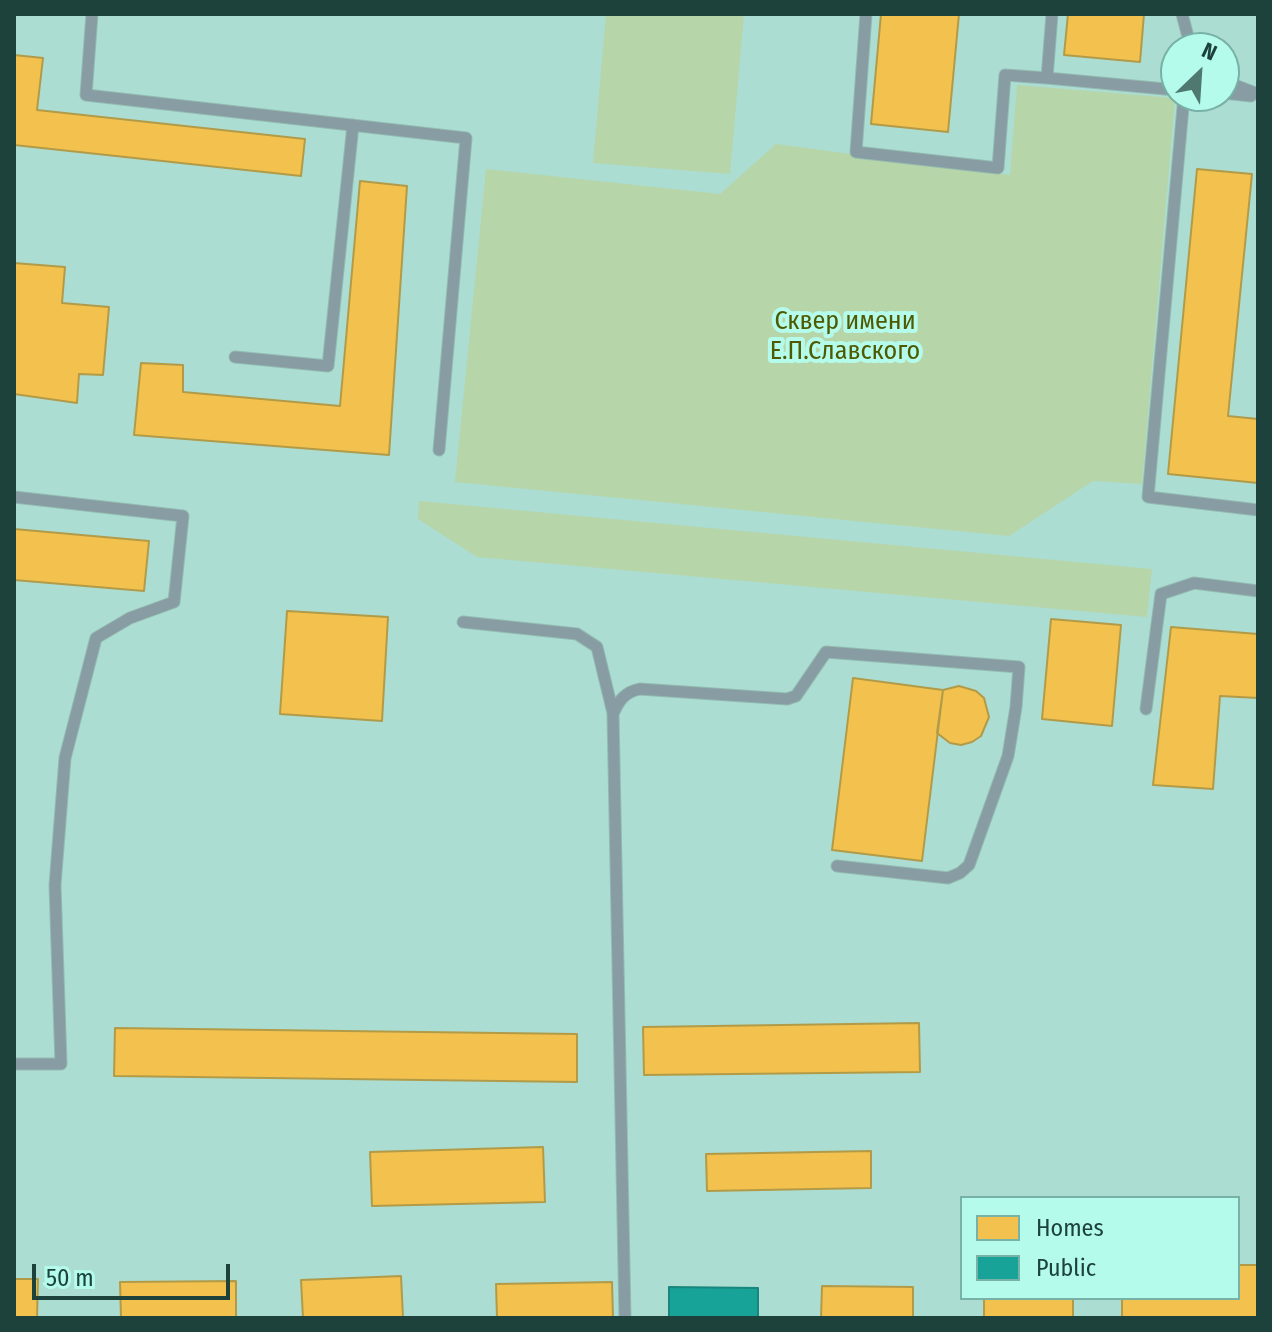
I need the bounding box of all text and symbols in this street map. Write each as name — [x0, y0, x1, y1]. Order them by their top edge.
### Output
north arrow — [1160, 32, 1240, 112]
text: N — [1198, 37, 1221, 67]
park label: Сквер имени Е.П.Славского — [770, 306, 920, 368]
legend — [960, 1196, 1240, 1300]
text: Homes — [1036, 1214, 1104, 1242]
scale bar — [36, 1248, 234, 1298]
text: Public — [1036, 1254, 1096, 1282]
text: 50 m — [46, 1264, 94, 1292]

